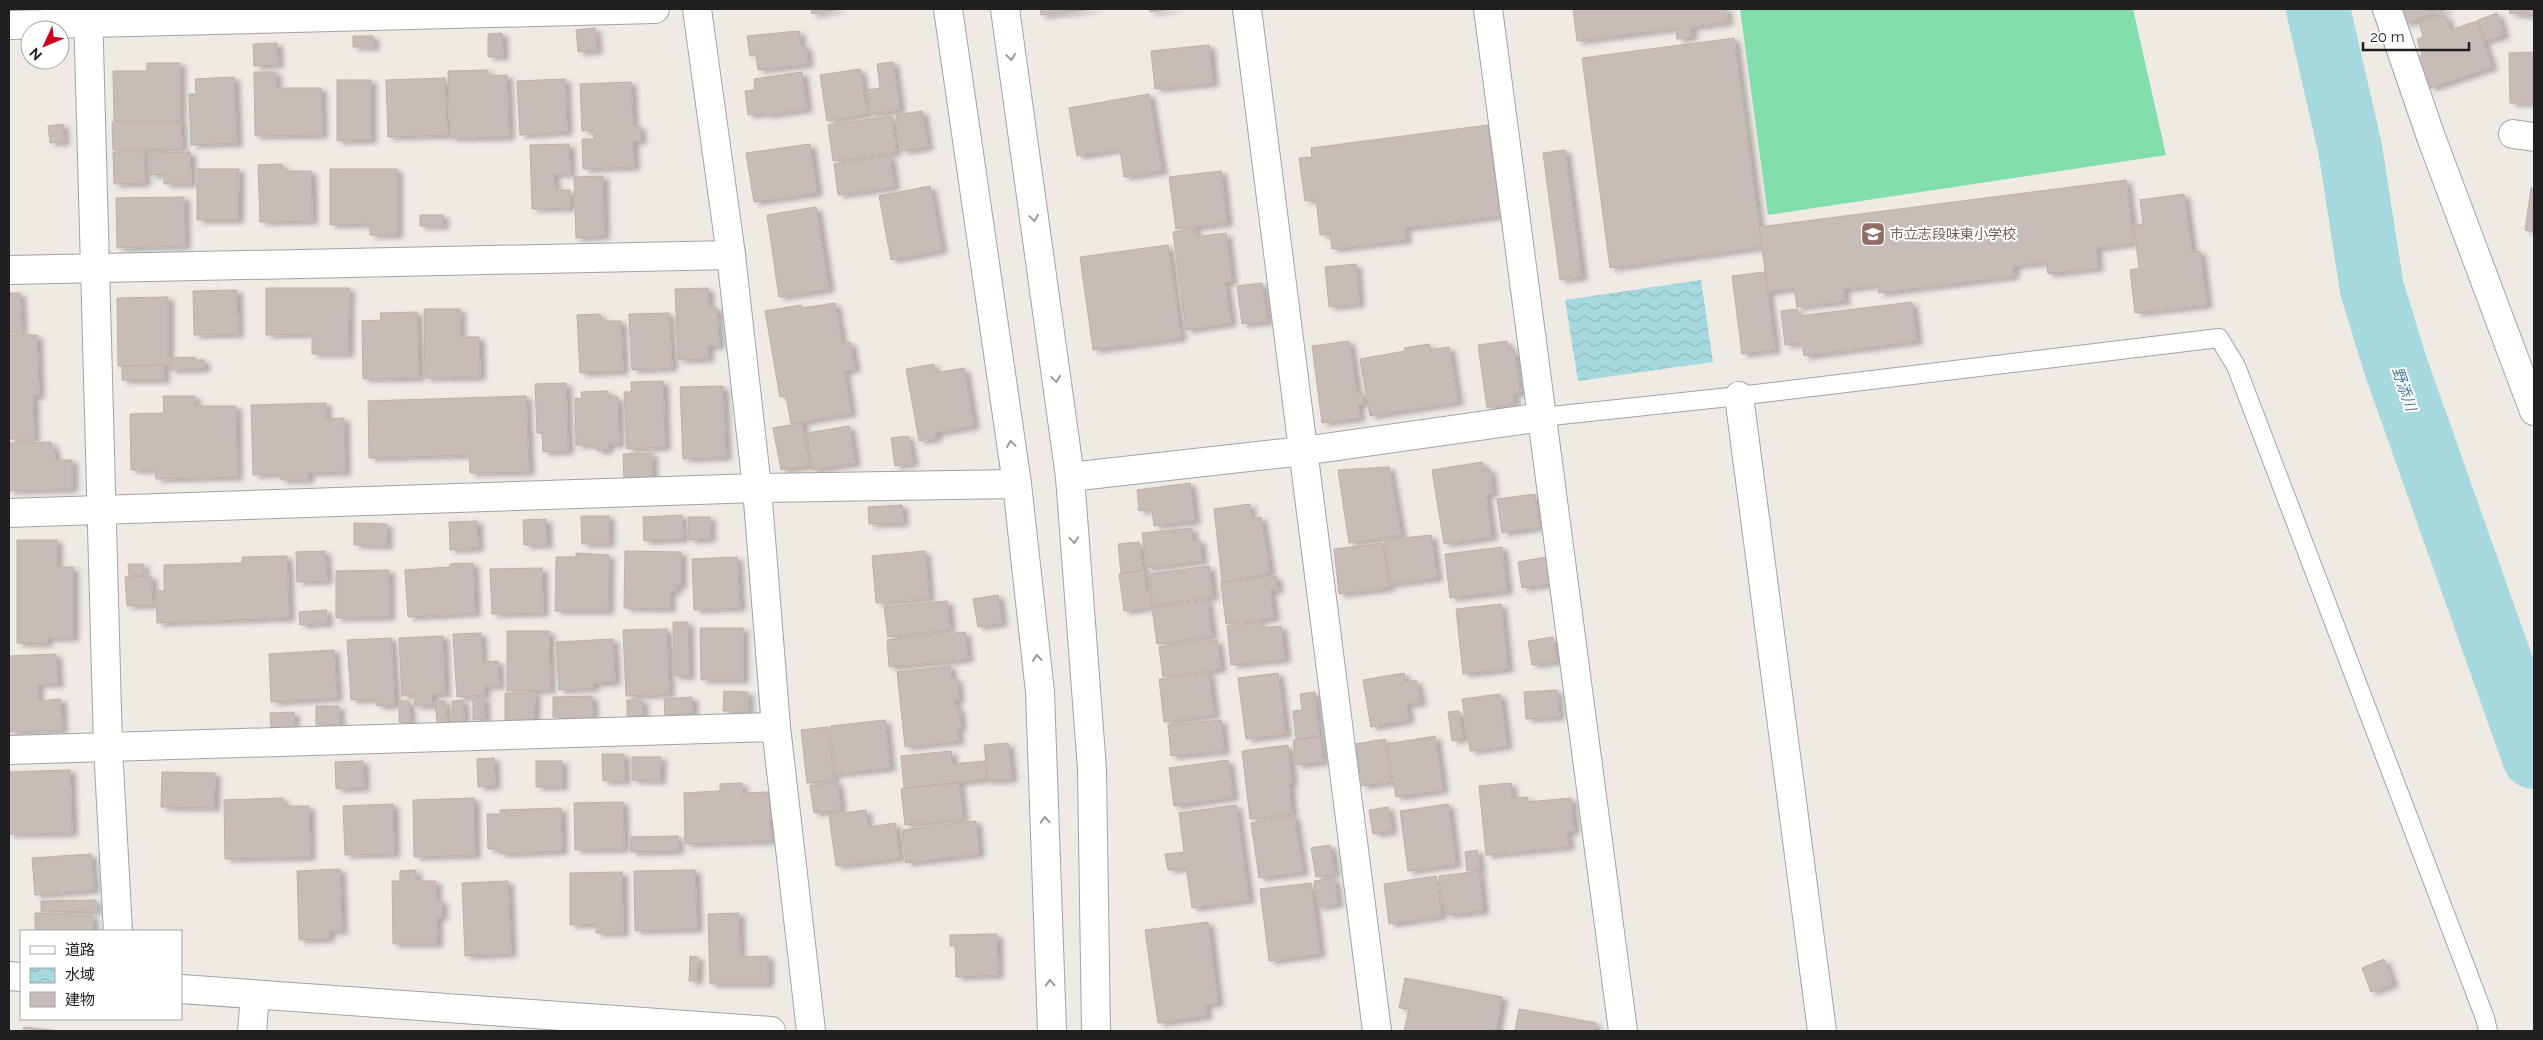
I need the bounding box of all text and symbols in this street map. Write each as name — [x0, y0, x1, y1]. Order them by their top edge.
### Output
north arrow — [20, 20, 70, 70]
scale bar — [2363, 20, 2469, 52]
text: 20 m — [2370, 28, 2405, 46]
text: N — [26, 45, 45, 63]
one-way arrow — [1006, 53, 1016, 61]
one-way arrow — [1028, 214, 1038, 222]
school or university icon: 市立志段味東小学校 — [1860, 221, 1886, 247]
place label: 市立志段味東小学校 — [1890, 226, 2016, 242]
water label: 野添川 — [2388, 365, 2420, 415]
one-way arrow — [1050, 375, 1061, 383]
one-way arrow — [1007, 440, 1017, 449]
one-way arrow — [1069, 537, 1080, 545]
one-way arrow — [1032, 654, 1043, 662]
one-way arrow — [1039, 816, 1050, 824]
legend — [20, 930, 182, 1020]
text: 道路 — [65, 941, 95, 959]
text: 水域 — [65, 966, 95, 984]
one-way arrow — [1045, 978, 1055, 986]
text: 建物 — [65, 991, 95, 1009]

